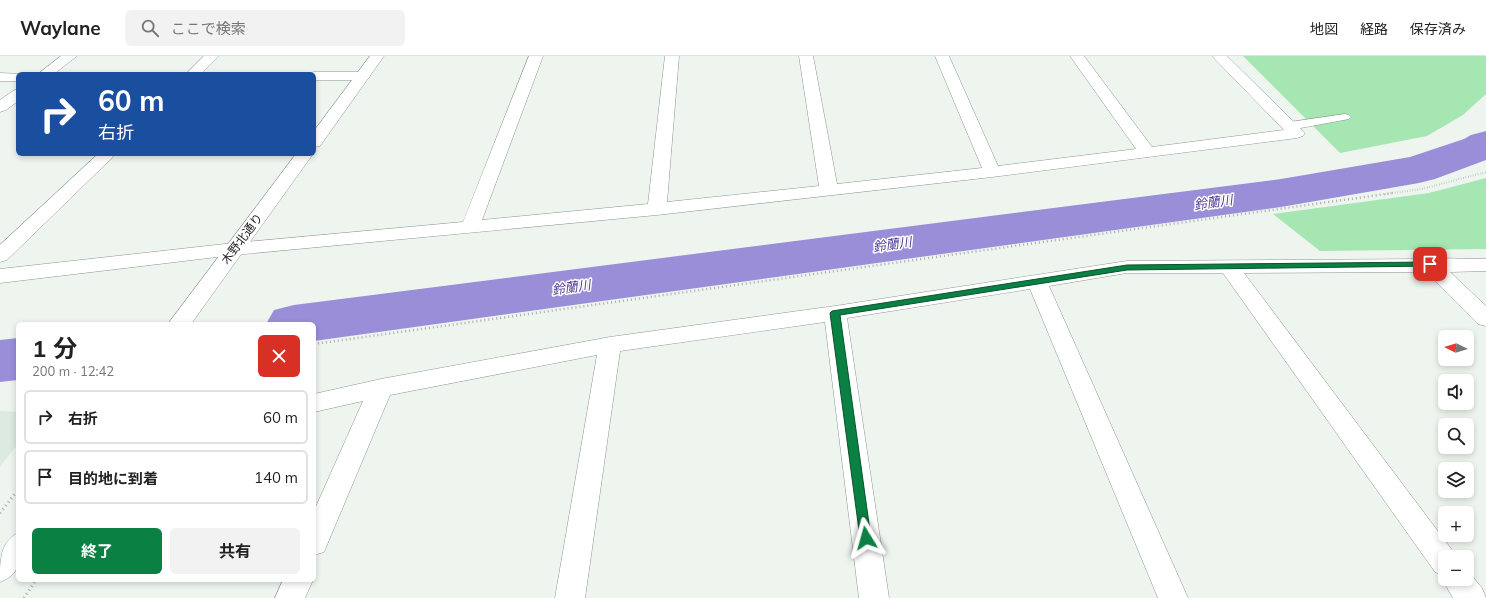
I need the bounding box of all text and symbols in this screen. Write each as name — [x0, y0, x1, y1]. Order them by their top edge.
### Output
search box — [125, 10, 405, 46]
text: Waylane — [20, 16, 101, 40]
icon: search — [139, 17, 161, 39]
text: ここで検索 — [171, 19, 246, 38]
text: 地図 — [1310, 20, 1338, 38]
text: 経路 — [1360, 20, 1388, 38]
text: 保存済み — [1410, 20, 1466, 38]
text: 60 m — [98, 83, 164, 118]
icon: right — [32, 88, 84, 140]
text: 右折 — [98, 121, 134, 144]
water label: 鈴蘭川 — [1193, 191, 1235, 213]
street label: 木野北通り — [218, 210, 266, 267]
water label: 鈴蘭川 — [872, 233, 914, 255]
pin — [1413, 247, 1447, 281]
icon: arrive — [1419, 253, 1441, 275]
water label: 鈴蘭川 — [551, 276, 593, 298]
north arrow — [1438, 330, 1474, 366]
map controls — [1438, 330, 1474, 586]
text: 1 分 — [32, 333, 77, 363]
button: close — [258, 335, 300, 377]
text: 200 m · 12:42 — [32, 363, 114, 379]
button: sound — [1438, 374, 1474, 410]
icon: right — [34, 406, 56, 428]
text: 60 m — [263, 408, 298, 427]
text: 右折 — [68, 409, 98, 428]
button: search — [1438, 418, 1474, 454]
button: layers — [1438, 462, 1474, 498]
icon: arrive — [34, 466, 56, 488]
text: 140 m — [254, 468, 298, 487]
text: 目的地に到着 — [68, 469, 158, 488]
button: + — [1438, 506, 1474, 542]
position arrow — [845, 517, 887, 559]
button: 終了 — [32, 528, 162, 574]
button: 共有 — [170, 528, 300, 574]
button: − — [1438, 550, 1474, 586]

